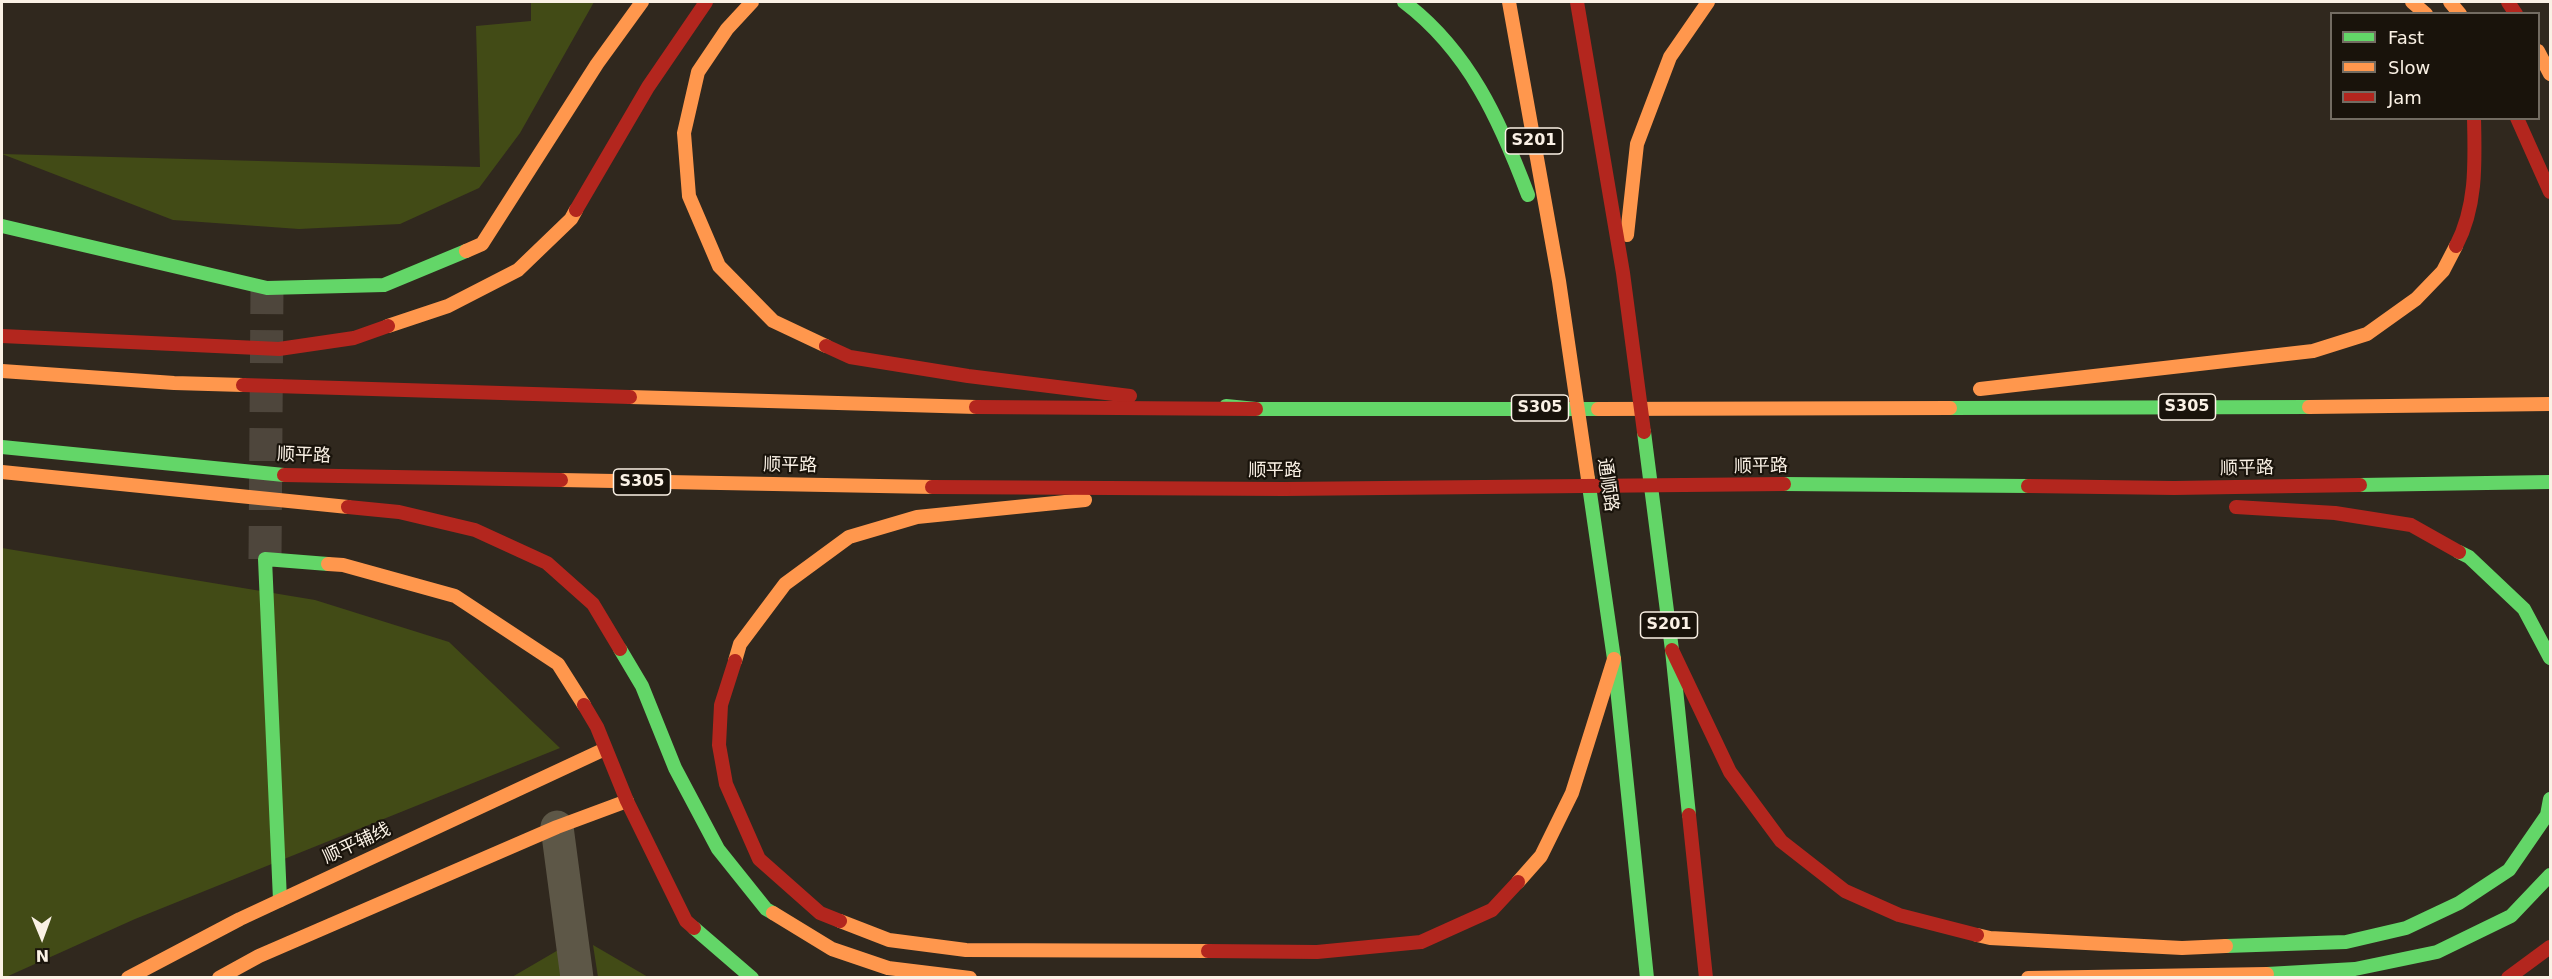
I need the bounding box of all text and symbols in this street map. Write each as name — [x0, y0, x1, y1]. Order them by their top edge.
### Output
legend — [2330, 12, 2540, 120]
text: Fast — [2388, 27, 2424, 48]
text: Slow — [2388, 57, 2430, 78]
text: Jam — [2388, 87, 2422, 108]
road number: S201 — [1506, 128, 1562, 154]
road number: S305 — [2158, 394, 2216, 420]
road number: S305 — [1512, 395, 1568, 421]
street label: 顺平路 — [277, 444, 331, 468]
street label: 顺平路 — [763, 455, 817, 477]
street label: 顺平路 — [1734, 456, 1788, 478]
street label: 通顺路 — [1593, 457, 1621, 513]
street label: 顺平路 — [2220, 458, 2274, 480]
street label: 顺平路 — [1248, 460, 1302, 482]
road number: S305 — [614, 469, 670, 495]
road number: S201 — [1640, 612, 1698, 638]
street label: 顺平辅线 — [320, 819, 394, 869]
north arrow — [12, 907, 72, 967]
text: N — [35, 946, 49, 965]

